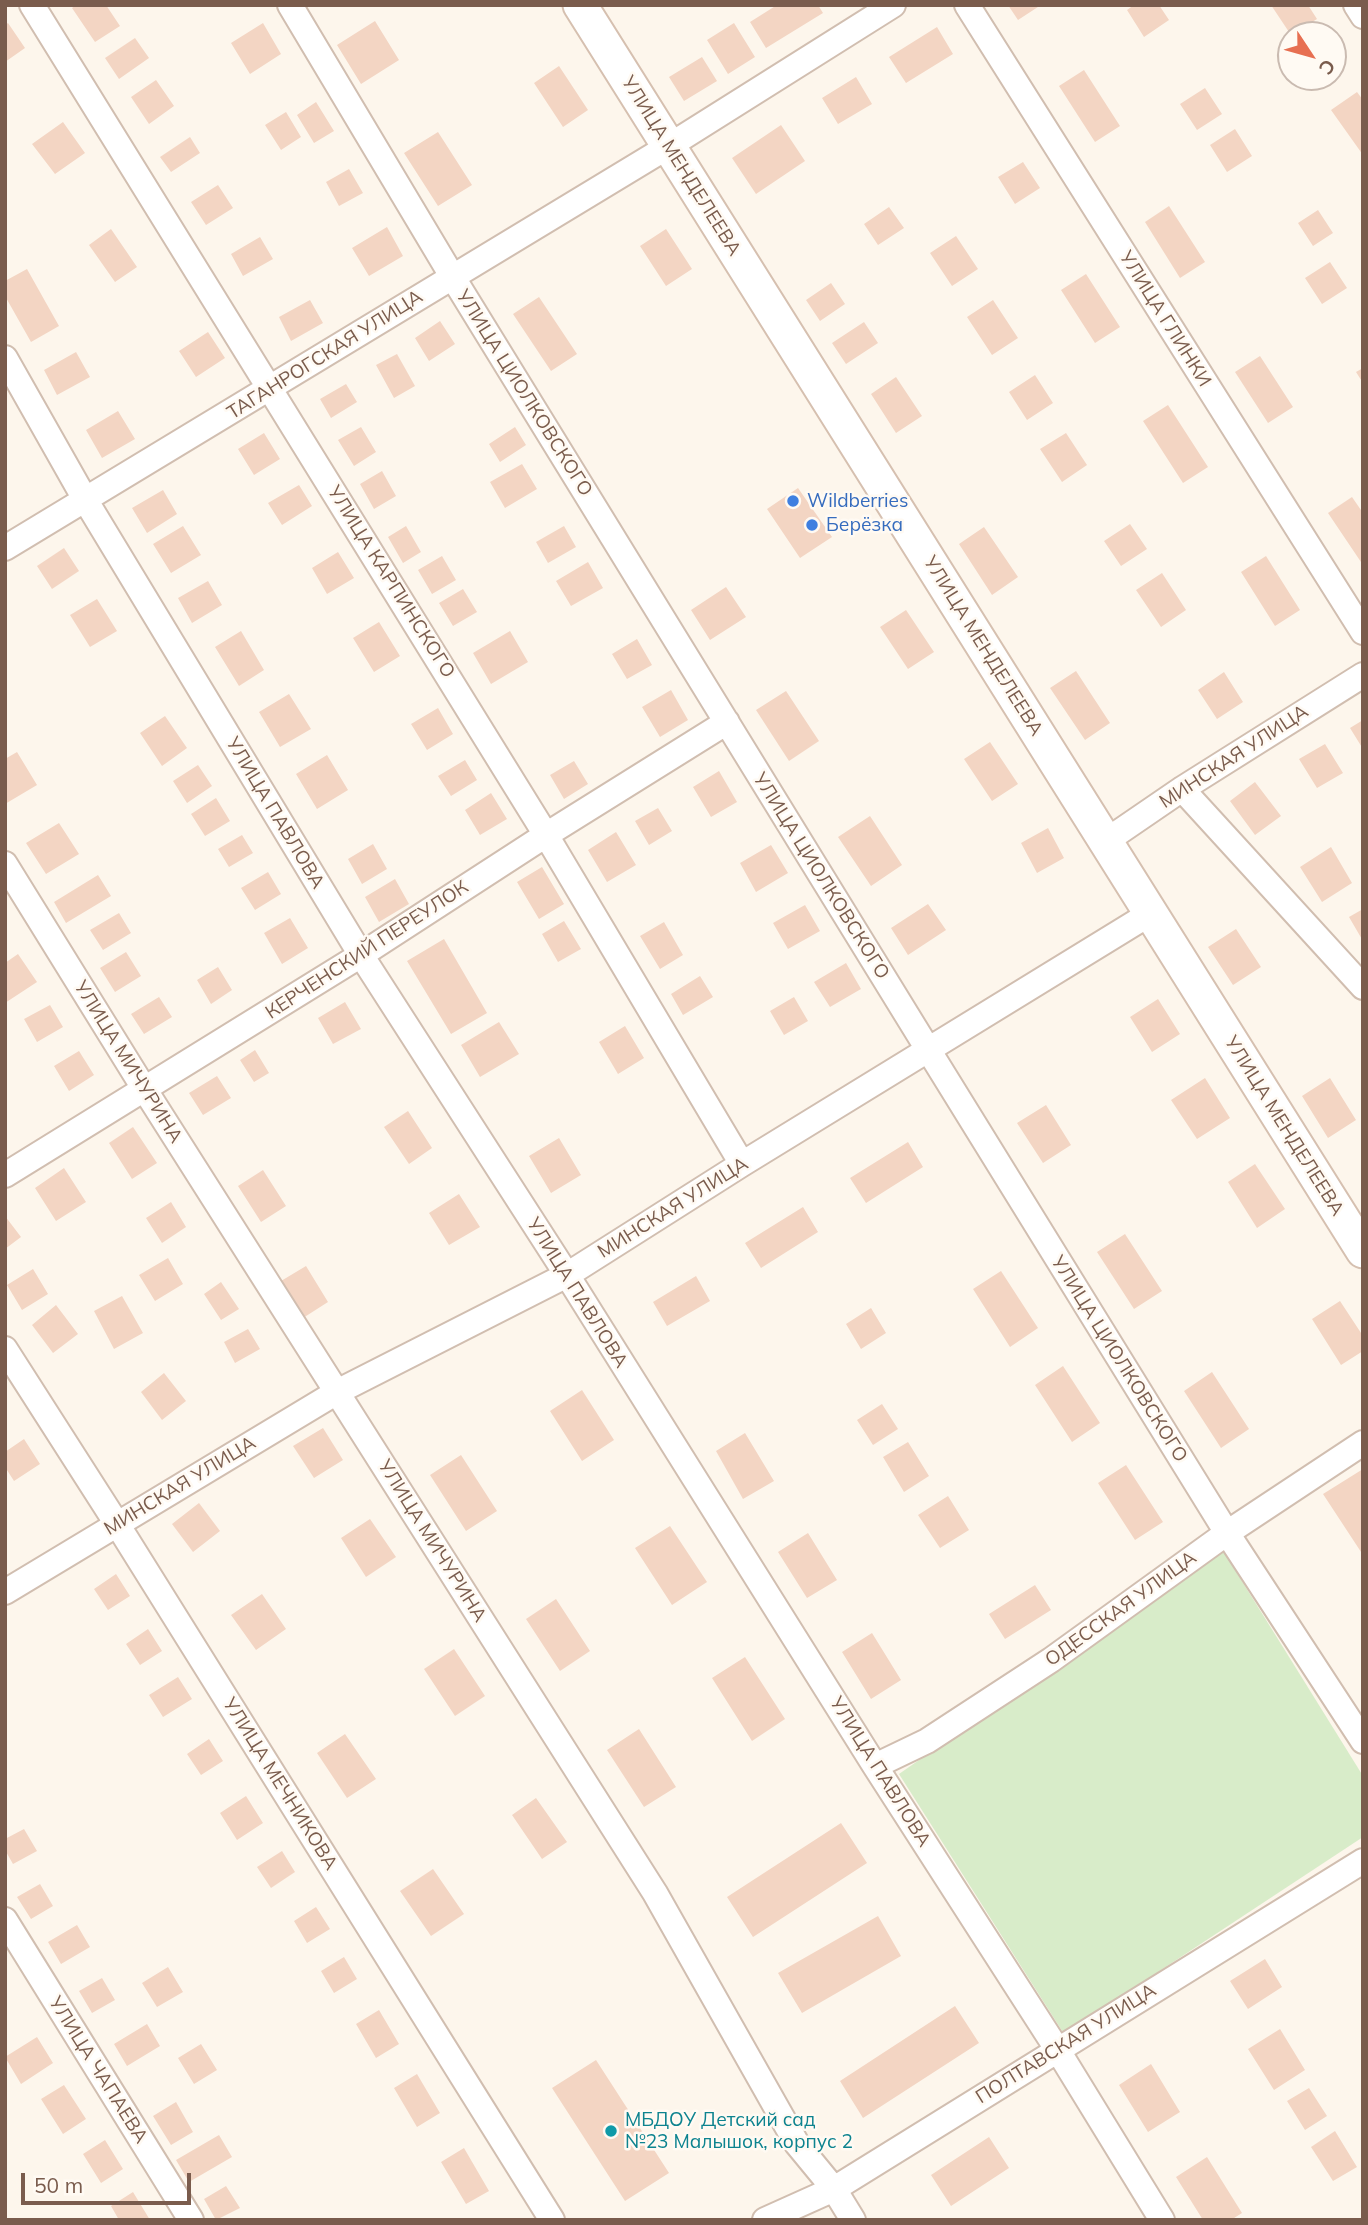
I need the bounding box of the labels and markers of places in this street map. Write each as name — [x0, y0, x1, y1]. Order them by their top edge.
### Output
place label: Wildberries — [807, 490, 908, 512]
marker: Wildberries — [785, 493, 801, 509]
place label: Берёзка — [826, 514, 903, 536]
marker: Берёзка — [804, 517, 820, 533]
place label: МБДОУ Детский сад №23 Малышок, корпус 2 — [625, 2109, 853, 2153]
marker: МБДОУ Детский сад №23 Малышок, корпус 2 — [603, 2123, 619, 2139]

